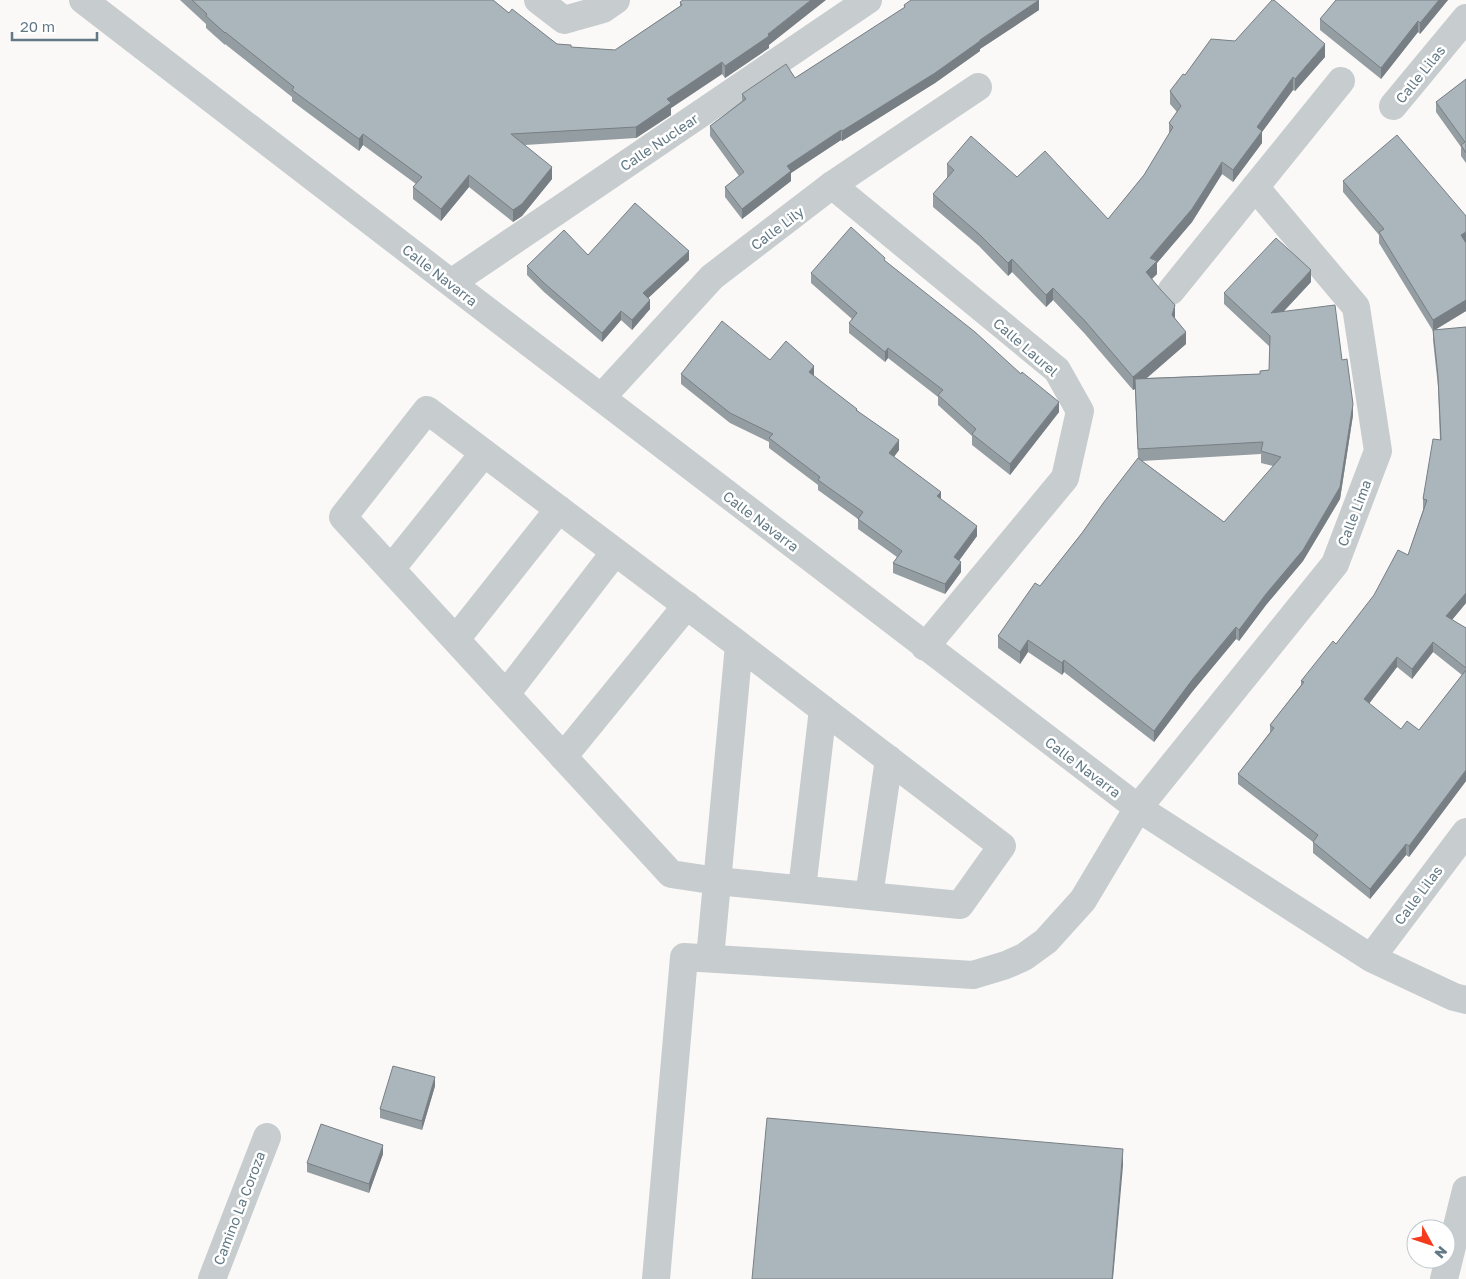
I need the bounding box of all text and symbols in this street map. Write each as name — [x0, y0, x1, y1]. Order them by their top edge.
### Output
scale bar — [12, 10, 98, 42]
text: 20 m — [20, 17, 55, 35]
street label: Calle Lilas — [1392, 42, 1448, 106]
street label: Calle Nuclear — [617, 109, 702, 174]
street label: Calle Lily — [747, 203, 807, 253]
street label: Calle Navarra — [399, 241, 481, 309]
street label: Calle Laurel — [990, 314, 1062, 380]
street label: Calle Lima — [1334, 477, 1374, 549]
street label: Calle Navarra — [720, 487, 802, 555]
street label: Calle Navarra — [1042, 733, 1124, 801]
street label: Calle Lilas — [1390, 862, 1446, 928]
street label: Camino La Coroza — [210, 1149, 268, 1267]
north arrow — [1406, 1219, 1456, 1269]
text: N — [1431, 1243, 1451, 1262]

